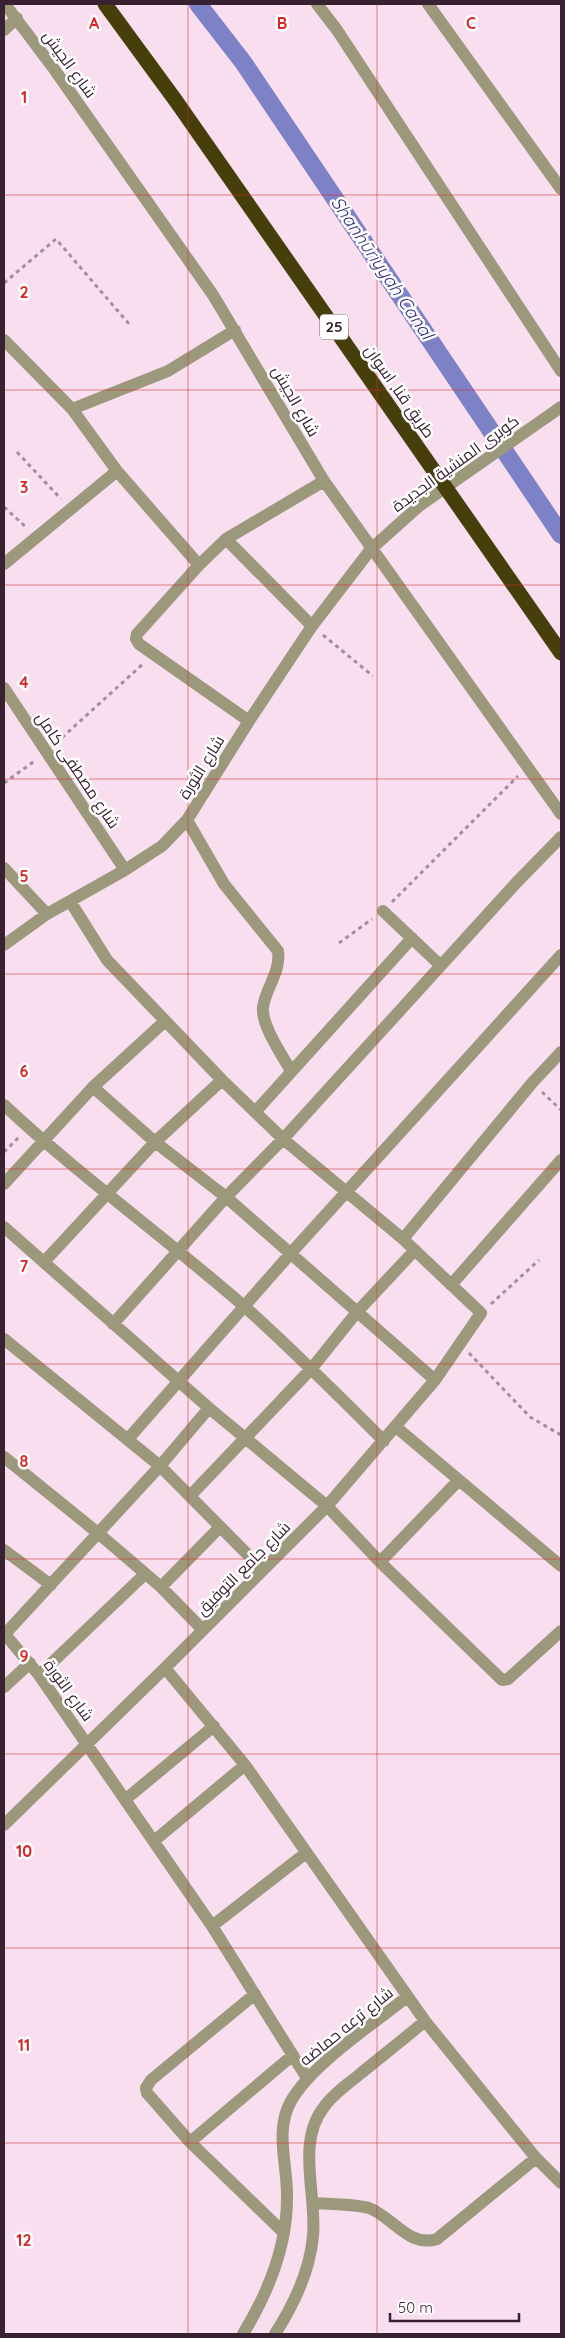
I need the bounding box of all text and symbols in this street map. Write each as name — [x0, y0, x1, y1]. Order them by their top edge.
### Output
text: A — [89, 13, 100, 33]
text: B — [277, 13, 287, 33]
text: C — [466, 13, 476, 33]
street label: شارع الجيش — [37, 26, 101, 103]
text: 1 — [21, 87, 27, 107]
water label: Shanhūriyyah Canal — [326, 192, 440, 345]
text: 2 — [19, 282, 29, 302]
road number: 25 — [320, 314, 348, 340]
street label: طريق قنا, اسوان — [360, 341, 440, 442]
street label: شارع الجيش — [266, 362, 324, 441]
street label: كوبرى المنشية الجديدة — [387, 410, 523, 517]
text: 3 — [20, 477, 28, 497]
text: 4 — [19, 672, 29, 692]
street label: شارع مصطفى كامل — [30, 708, 124, 833]
street label: شارع الثورة — [174, 731, 230, 804]
text: 5 — [19, 866, 29, 886]
text: 6 — [20, 1061, 29, 1081]
text: 7 — [20, 1256, 29, 1276]
text: 8 — [20, 1451, 29, 1471]
street label: شارع جامع التوفيق — [192, 1517, 296, 1621]
text: 9 — [19, 1646, 29, 1666]
street label: شارع الثورة — [38, 1655, 98, 1726]
text: 10 — [16, 1841, 32, 1861]
street label: شارع ترعه حماضه — [295, 1982, 398, 2071]
text: 11 — [18, 2035, 30, 2055]
text: 12 — [16, 2230, 32, 2250]
scale bar — [390, 2290, 519, 2322]
text: 50 m — [398, 2298, 433, 2317]

